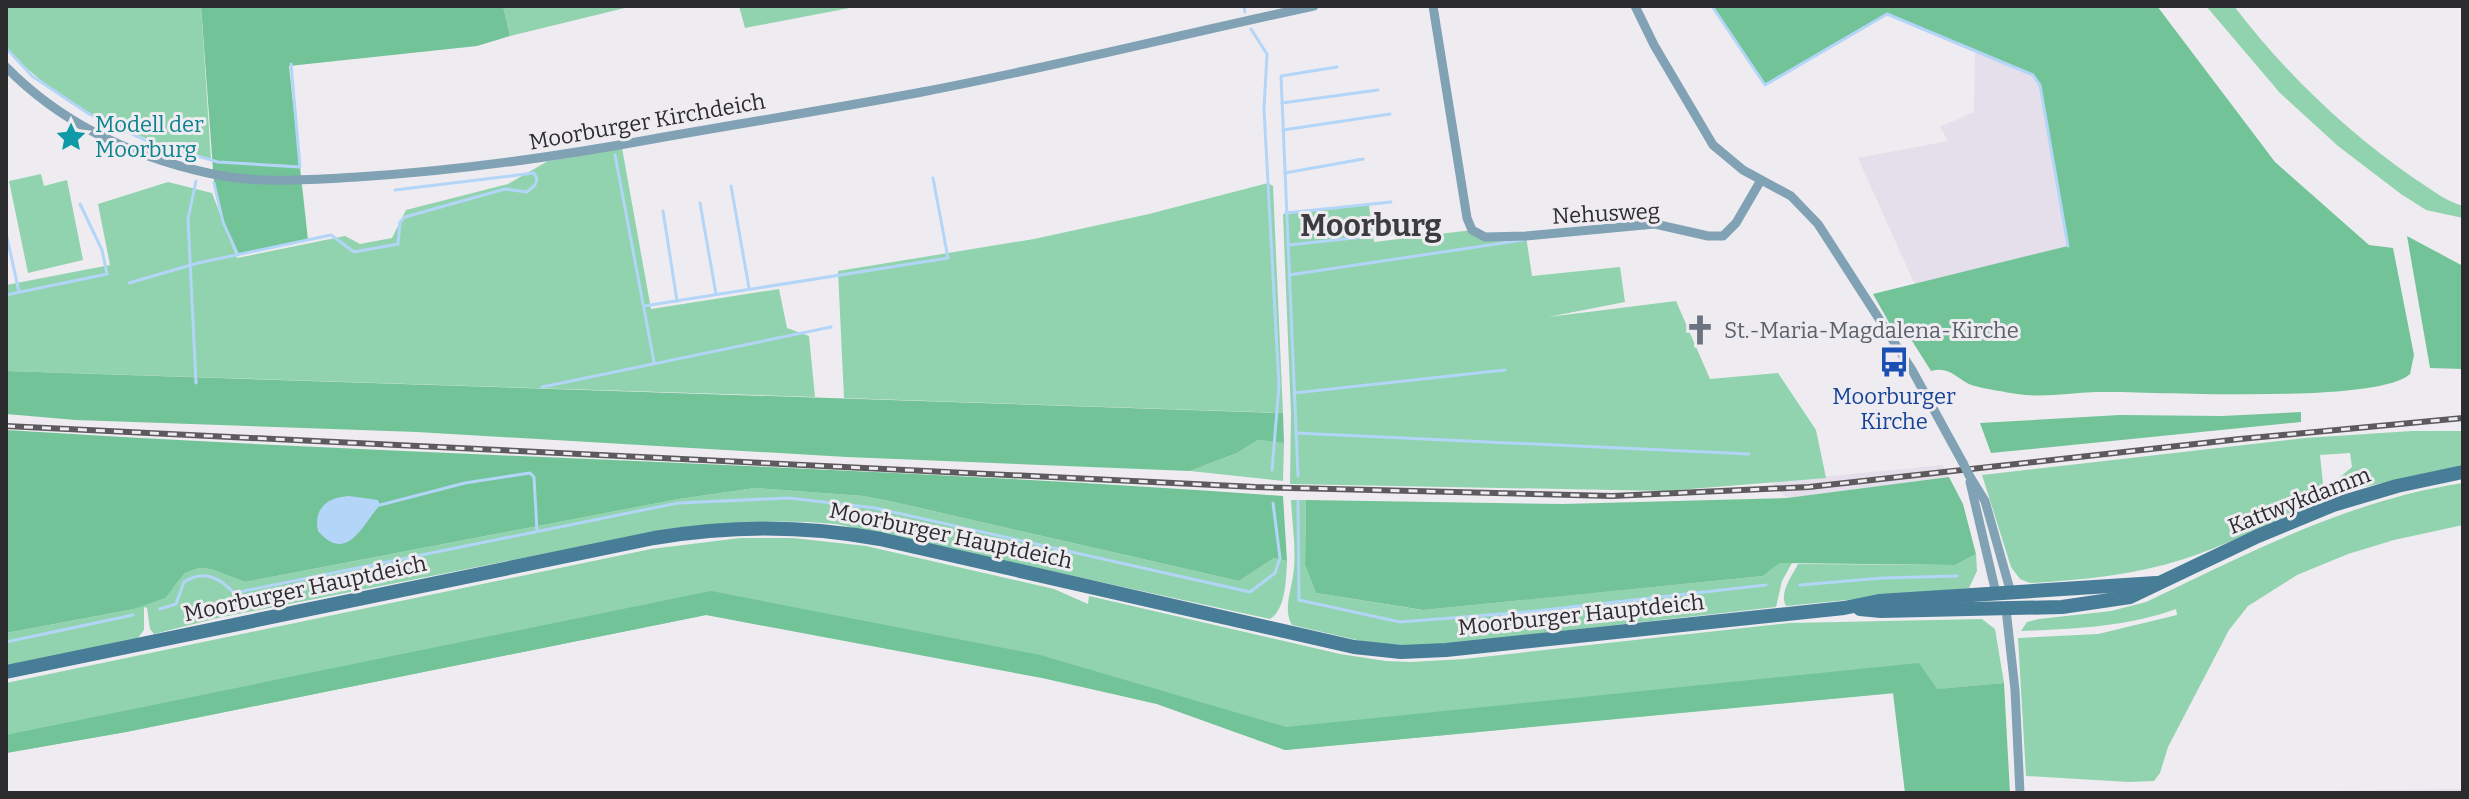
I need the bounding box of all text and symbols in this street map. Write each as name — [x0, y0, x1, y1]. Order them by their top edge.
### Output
street label: Moorburger Kirchdeich — [527, 87, 768, 156]
place label: Modell der Moorburg — [95, 111, 204, 163]
place icon: Modell der Moorburg — [54, 120, 88, 154]
street label: Nehusweg — [1551, 197, 1661, 230]
district label: Moorburg — [1300, 208, 1442, 244]
church icon: St.-Maria-Magdalena-Kirche — [1683, 313, 1717, 347]
place label: St.-Maria-Magdalena-Kirche — [1724, 317, 2019, 344]
bus stop icon: Moorburger Kirche — [1877, 345, 1911, 379]
place label: Moorburger Kirche — [1832, 383, 1956, 435]
street label: Kattwykdamm — [2224, 461, 2374, 540]
street label: Moorburger Hauptdeich — [827, 497, 1075, 574]
street label: Moorburger Hauptdeich — [181, 549, 429, 627]
street label: Moorburger Hauptdeich — [1457, 588, 1706, 641]

